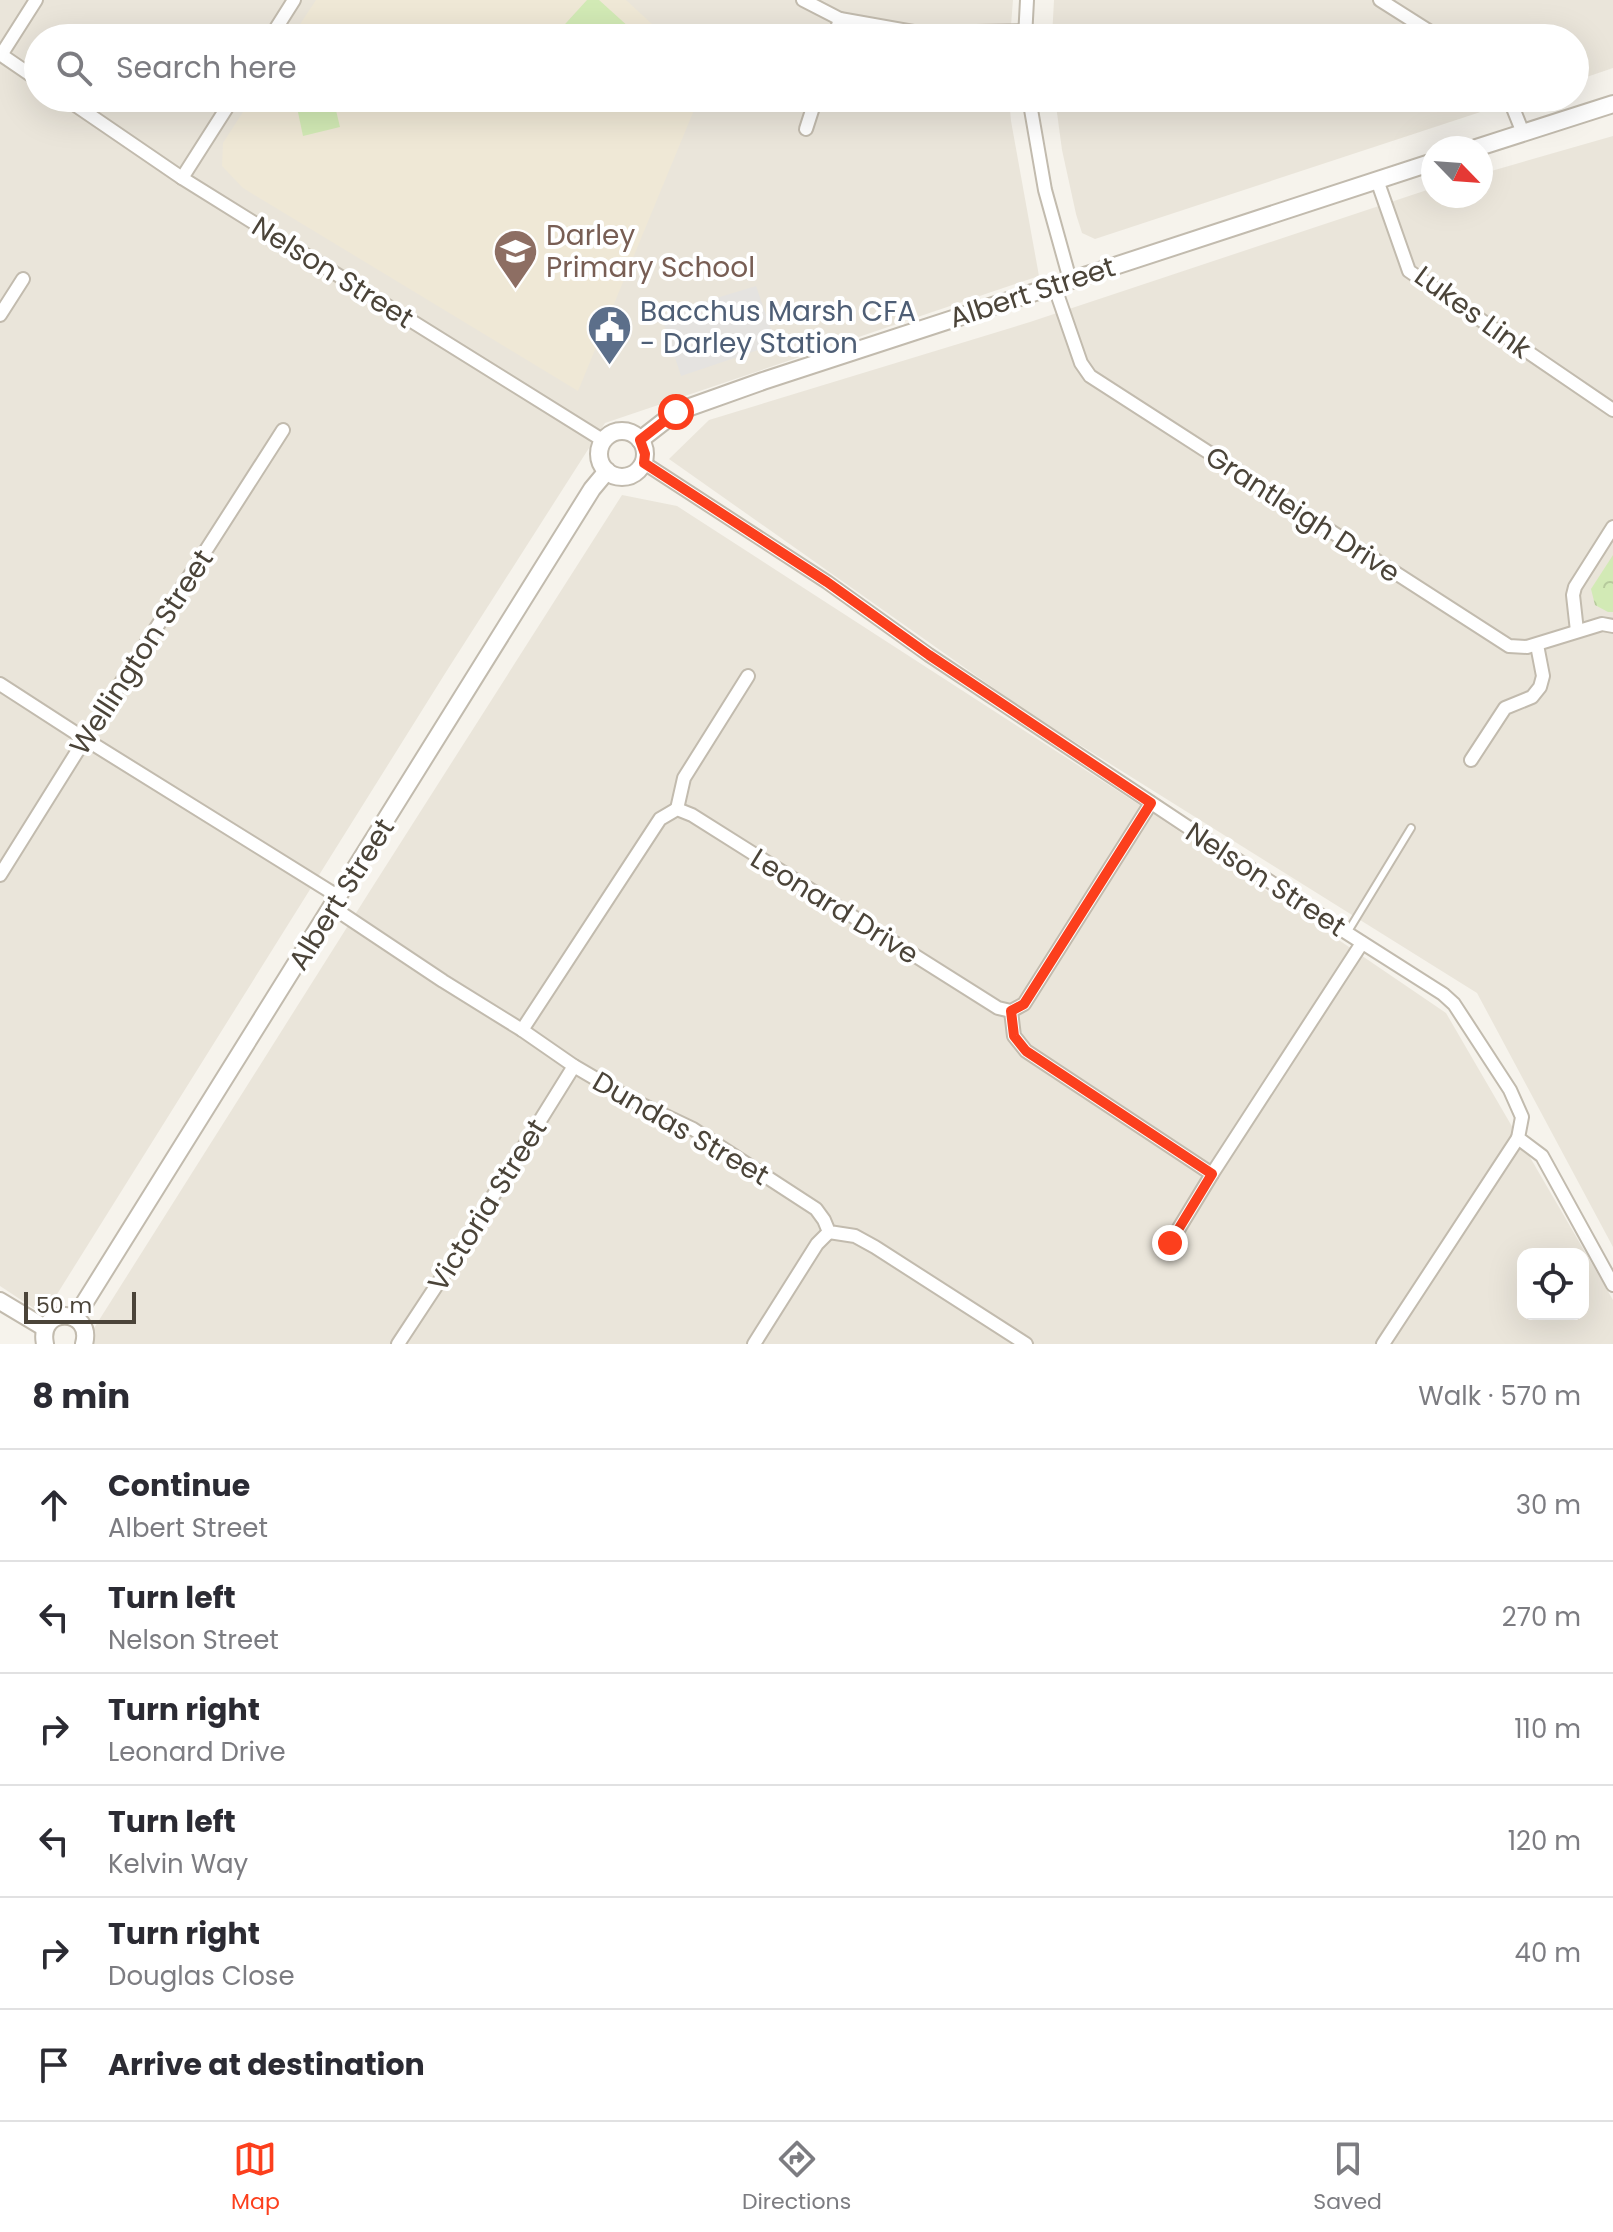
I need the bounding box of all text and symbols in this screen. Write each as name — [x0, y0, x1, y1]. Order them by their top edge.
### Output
search box — [24, 24, 1589, 112]
icon: search — [52, 46, 96, 90]
text: Search here — [116, 46, 297, 89]
north arrow — [1421, 136, 1493, 208]
street label: Nelson Street — [244, 207, 421, 338]
place label: Darley Primary School — [546, 216, 755, 287]
school or university icon: Darley Primary School — [491, 227, 539, 290]
street label: Albert Street — [944, 247, 1120, 338]
street label: Lukes Link — [1407, 257, 1539, 368]
place label: Bacchus Marsh CFA - Darley Station — [640, 292, 916, 363]
public building icon: Bacchus Marsh CFA - Darley Station — [585, 303, 633, 366]
route start — [658, 394, 694, 430]
street label: Grantleigh Drive — [1198, 437, 1408, 592]
street label: Wellington Street — [60, 542, 223, 763]
street label: Albert Street — [279, 811, 404, 978]
street label: Nelson Street — [1178, 813, 1353, 946]
street label: Leonard Drive — [743, 839, 926, 974]
street label: Dundas Street — [585, 1062, 776, 1195]
street label: Victoria Street — [419, 1112, 556, 1299]
route end — [1152, 1225, 1188, 1261]
map controls — [1517, 1248, 1589, 1320]
button: locate — [1517, 1248, 1589, 1320]
scale bar — [24, 1288, 136, 1324]
text: 50 m — [36, 1290, 92, 1321]
text: 8 min — [32, 1372, 130, 1420]
text: Walk · 570 m — [1418, 1378, 1581, 1414]
text: Continue — [108, 1464, 250, 1507]
icon: ahead — [32, 1483, 76, 1527]
text: 30 m — [1516, 1487, 1581, 1523]
text: Albert Street — [108, 1510, 268, 1546]
text: Turn left — [108, 1576, 236, 1619]
icon: left — [32, 1595, 76, 1639]
text: 270 m — [1502, 1599, 1581, 1635]
text: Nelson Street — [108, 1622, 279, 1658]
text: Turn right — [108, 1688, 260, 1731]
icon: right — [32, 1707, 76, 1751]
text: 110 m — [1514, 1711, 1581, 1747]
text: Leonard Drive — [108, 1734, 286, 1770]
text: Turn left — [108, 1800, 236, 1843]
icon: left — [32, 1819, 76, 1863]
text: 120 m — [1508, 1823, 1581, 1859]
text: Kelvin Way — [108, 1846, 248, 1882]
text: Turn right — [108, 1912, 260, 1955]
icon: right — [32, 1931, 76, 1975]
text: 40 m — [1515, 1935, 1581, 1971]
text: Douglas Close — [108, 1958, 295, 1994]
icon: arrive — [32, 2043, 76, 2087]
text: Arrive at destination — [108, 2043, 425, 2086]
tab: Map — [231, 2137, 280, 2218]
tab: Directions — [742, 2137, 851, 2218]
tab: Saved — [1313, 2137, 1382, 2218]

